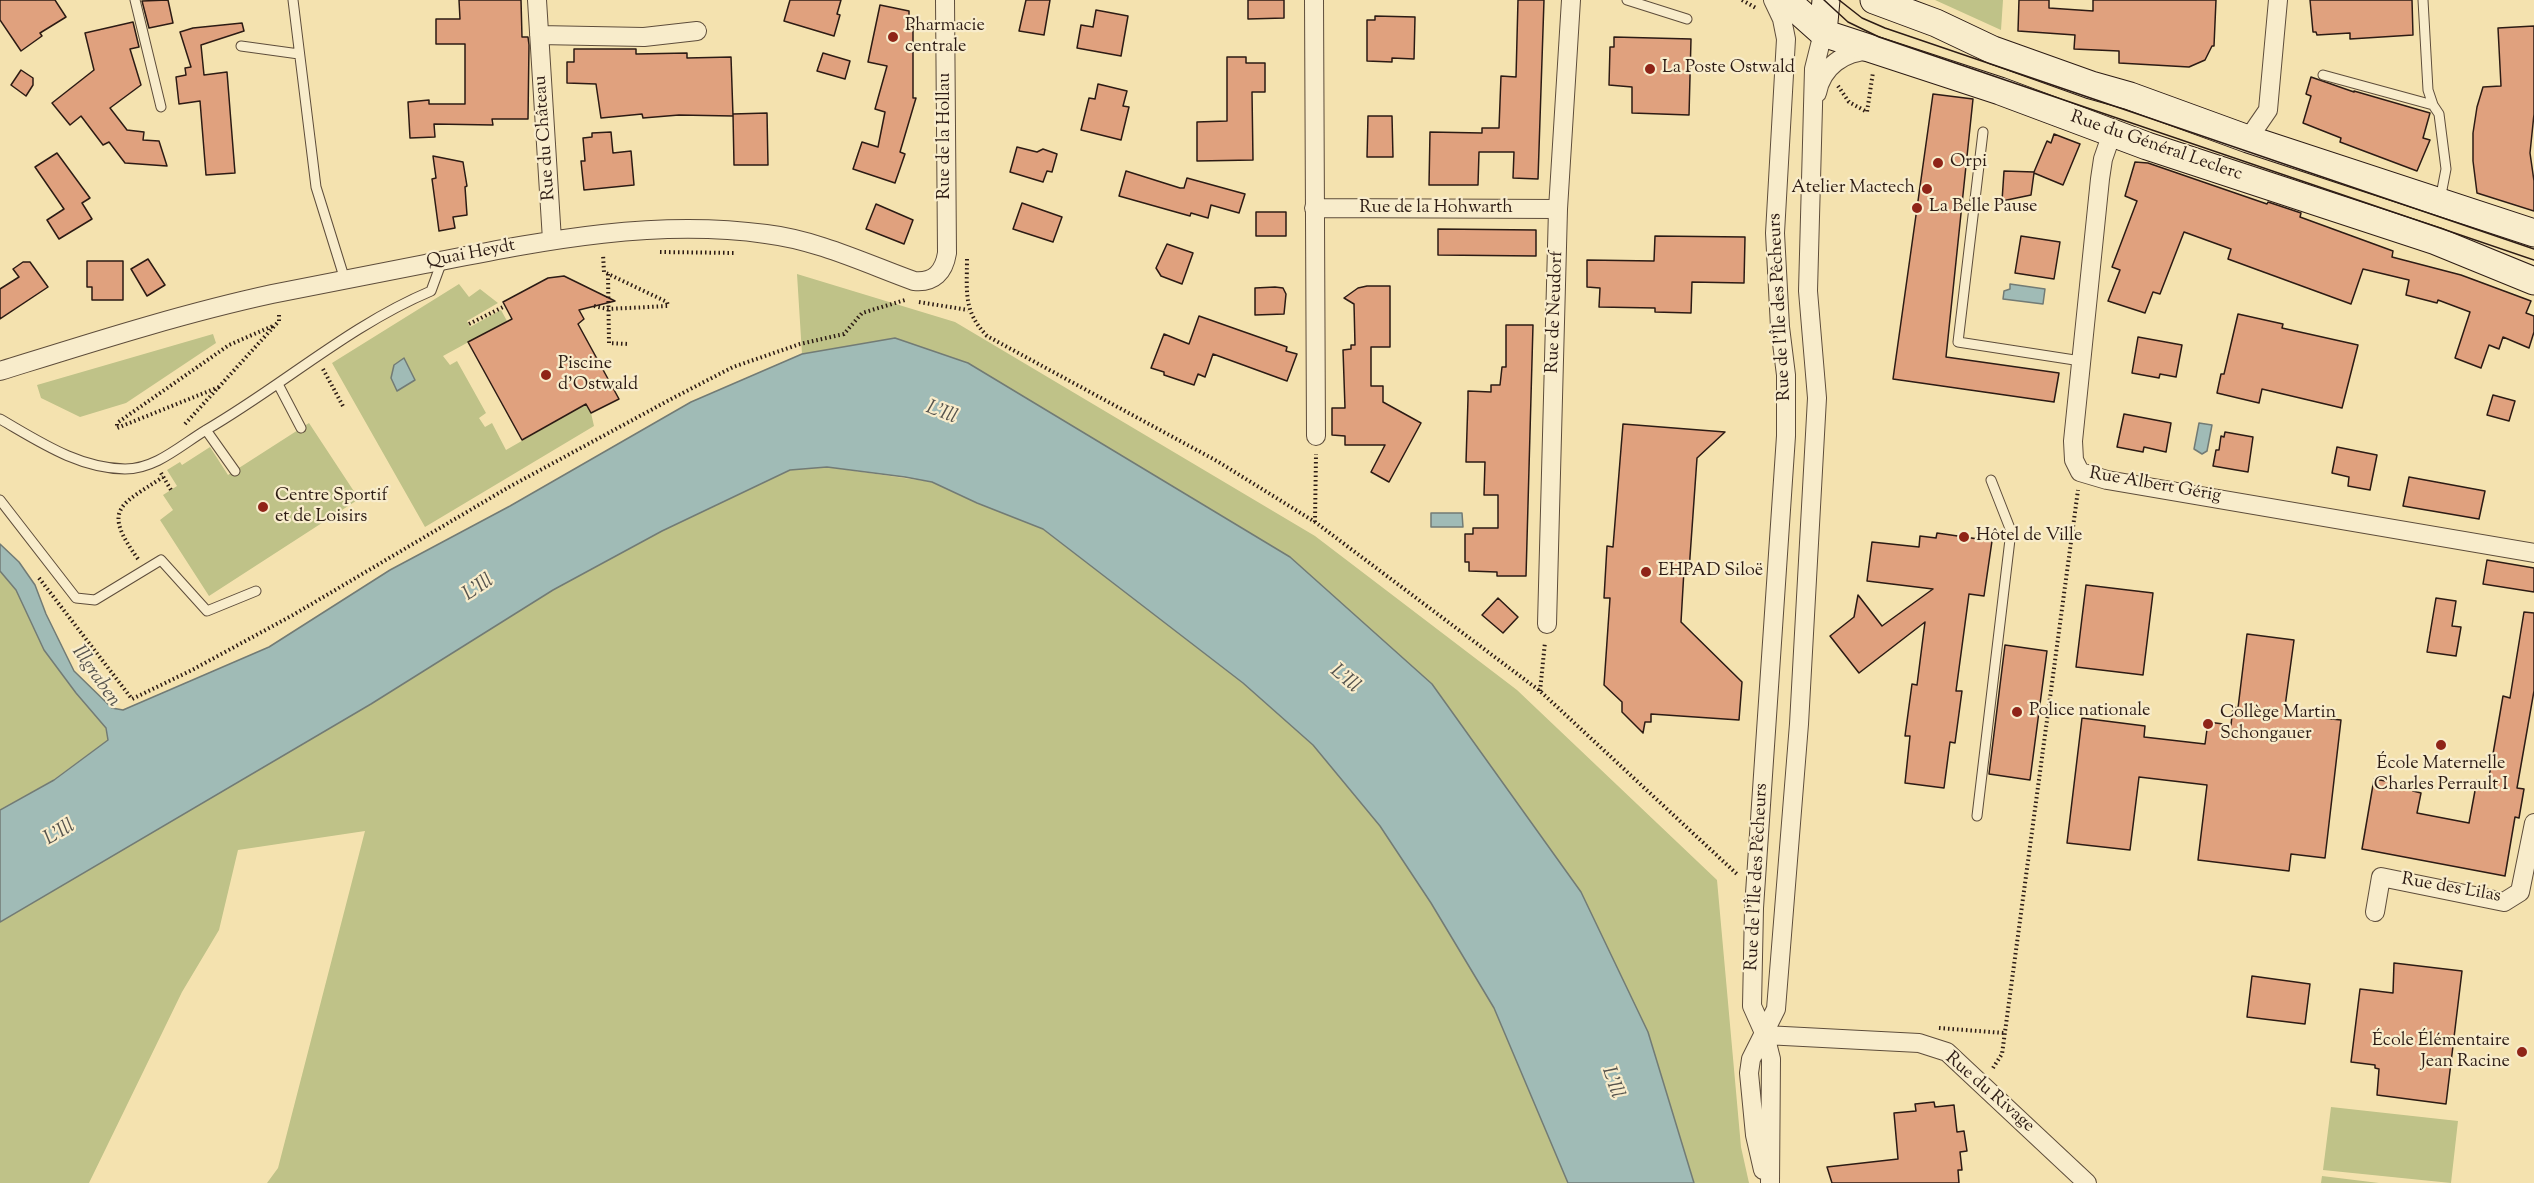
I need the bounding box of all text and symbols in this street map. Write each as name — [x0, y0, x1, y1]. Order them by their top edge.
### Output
place label: Pharmacie centrale — [905, 16, 985, 58]
marker: Pharmacie centrale — [886, 30, 900, 44]
place label: La Poste Ostwald — [1662, 58, 1795, 80]
marker: La Poste Ostwald — [1643, 62, 1657, 76]
street label: Rue de la Hollau — [935, 73, 957, 199]
street label: Rue du Château — [531, 75, 561, 201]
street label: Rue du Général Leclerc — [2067, 107, 2245, 187]
place label: Orpi — [1950, 152, 1987, 174]
marker: Orpi — [1931, 156, 1945, 170]
place label: Atelier Mactech — [1791, 178, 1915, 200]
marker: Atelier Mactech — [1920, 182, 1934, 196]
place label: La Belle Pause — [1929, 197, 2037, 219]
street label: Rue de la Hohwarth — [1359, 198, 1513, 220]
marker: La Belle Pause — [1910, 201, 1924, 215]
street label: Rue de l'Île des Pêcheurs — [1765, 213, 1797, 401]
street label: Quai Heydt — [425, 236, 517, 274]
street label: Rue de Neudorf — [1543, 250, 1569, 374]
place label: Piscine d'Ostwald — [558, 354, 638, 397]
marker: Piscine d'Ostwald — [539, 368, 553, 382]
water label: L'Ill — [922, 397, 960, 431]
street label: Rue Albert Gérig — [2087, 464, 2223, 508]
place label: Centre Sportif et de Loisirs — [275, 486, 388, 528]
marker: Centre Sportif et de Loisirs — [256, 500, 270, 514]
place label: Hôtel de Ville — [1976, 526, 2082, 548]
marker: Hôtel de Ville — [1957, 530, 1971, 544]
place label: EHPAD Siloë — [1658, 561, 1763, 583]
marker: EHPAD Siloë — [1639, 565, 1653, 579]
water label: L'Ill — [459, 570, 499, 608]
water label: Illgraben — [65, 642, 125, 712]
water label: L'Ill — [1324, 661, 1364, 699]
place label: Police nationale — [2029, 701, 2150, 723]
place label: Collège Martin Schongauer — [2220, 703, 2336, 746]
marker: Police nationale — [2010, 705, 2024, 719]
marker: Collège Martin Schongauer — [2201, 717, 2215, 731]
marker: École Maternelle Charles Perrault I — [2434, 738, 2448, 752]
place label: École Maternelle Charles Perrault I — [2374, 754, 2508, 796]
street label: Rue de l'Île des Pêcheurs — [1742, 783, 1774, 971]
water label: L'Ill — [40, 816, 80, 852]
street label: Rue des Lilas — [2400, 870, 2502, 908]
place label: École Élémentaire Jean Racine — [2372, 1031, 2510, 1074]
marker: École Élémentaire Jean Racine — [2515, 1045, 2529, 1059]
street label: Rue du Rivage — [1940, 1048, 2038, 1138]
water label: L'Ill — [1594, 1064, 1628, 1102]

